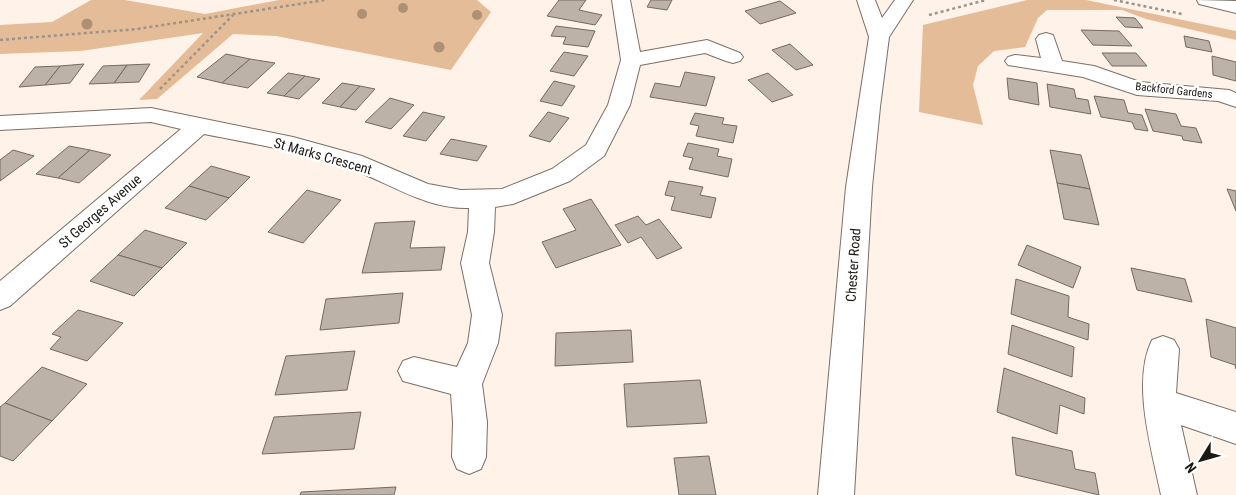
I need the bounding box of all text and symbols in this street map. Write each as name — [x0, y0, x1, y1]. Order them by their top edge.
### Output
street label: Backford Gardens — [1135, 80, 1213, 101]
street label: St Marks Crescent — [272, 134, 374, 178]
street label: St Georges Avenue — [56, 171, 145, 251]
street label: Chester Road — [842, 228, 864, 302]
north arrow — [1176, 435, 1226, 485]
text: N — [1182, 460, 1200, 476]

